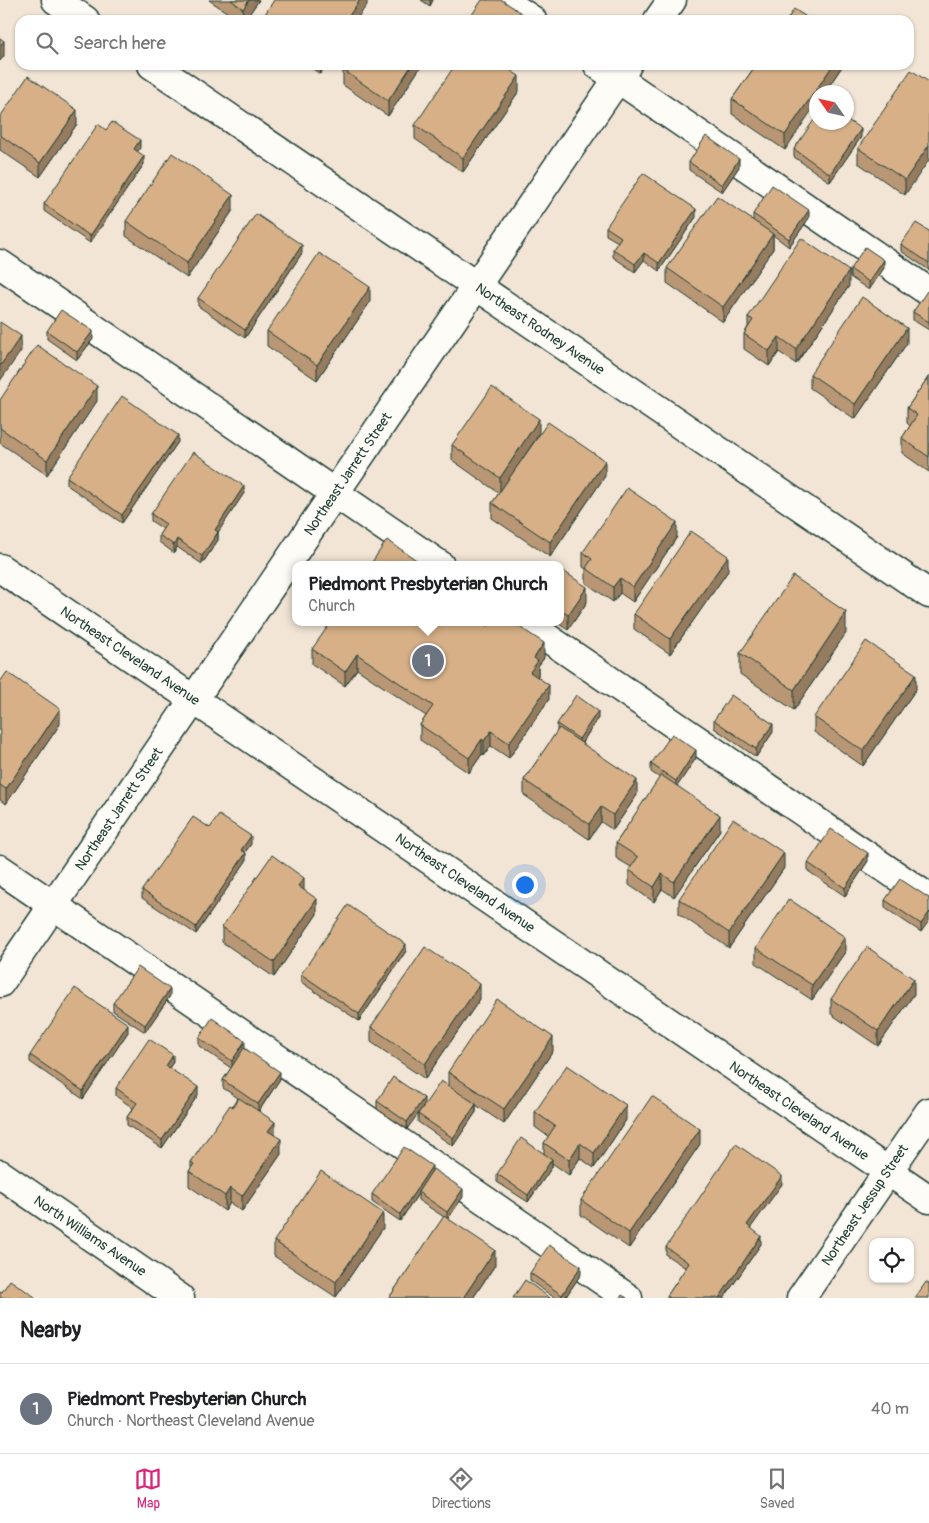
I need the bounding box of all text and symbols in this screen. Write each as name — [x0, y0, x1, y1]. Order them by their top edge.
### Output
search box — [15, 15, 914, 70]
icon: search — [33, 29, 61, 57]
text: Search here — [73, 31, 166, 55]
north arrow — [809, 85, 854, 130]
street label: Northeast Rodney Avenue — [472, 279, 608, 379]
street label: Northeast Jarrett Street — [301, 409, 396, 539]
popup — [292, 561, 564, 626]
text: Piedmont Presbyterian Church — [308, 572, 548, 596]
text: Church — [308, 596, 355, 616]
street label: Northeast Cleveland Avenue — [57, 603, 203, 709]
pin: 1 — [412, 642, 444, 680]
street label: Northeast Jarrett Street — [72, 744, 167, 874]
street label: Northeast Cleveland Avenue — [392, 830, 538, 936]
your location — [512, 872, 538, 898]
street label: Northeast Cleveland Avenue — [726, 1058, 872, 1164]
street label: Northeast Jessup Street — [818, 1141, 912, 1269]
street label: North Williams Avenue — [31, 1192, 150, 1280]
map controls — [869, 1238, 914, 1283]
button: locate — [869, 1238, 914, 1283]
text: Nearby — [20, 1317, 81, 1344]
text: Piedmont Presbyterian Church — [67, 1387, 306, 1411]
text: 1 — [33, 1399, 39, 1419]
text: 40 m — [871, 1399, 909, 1419]
text: Church · Northeast Cleveland Avenue — [67, 1411, 314, 1431]
tab: Map — [134, 1465, 162, 1512]
tab: Directions — [431, 1465, 491, 1512]
tab: Saved — [760, 1465, 795, 1512]

